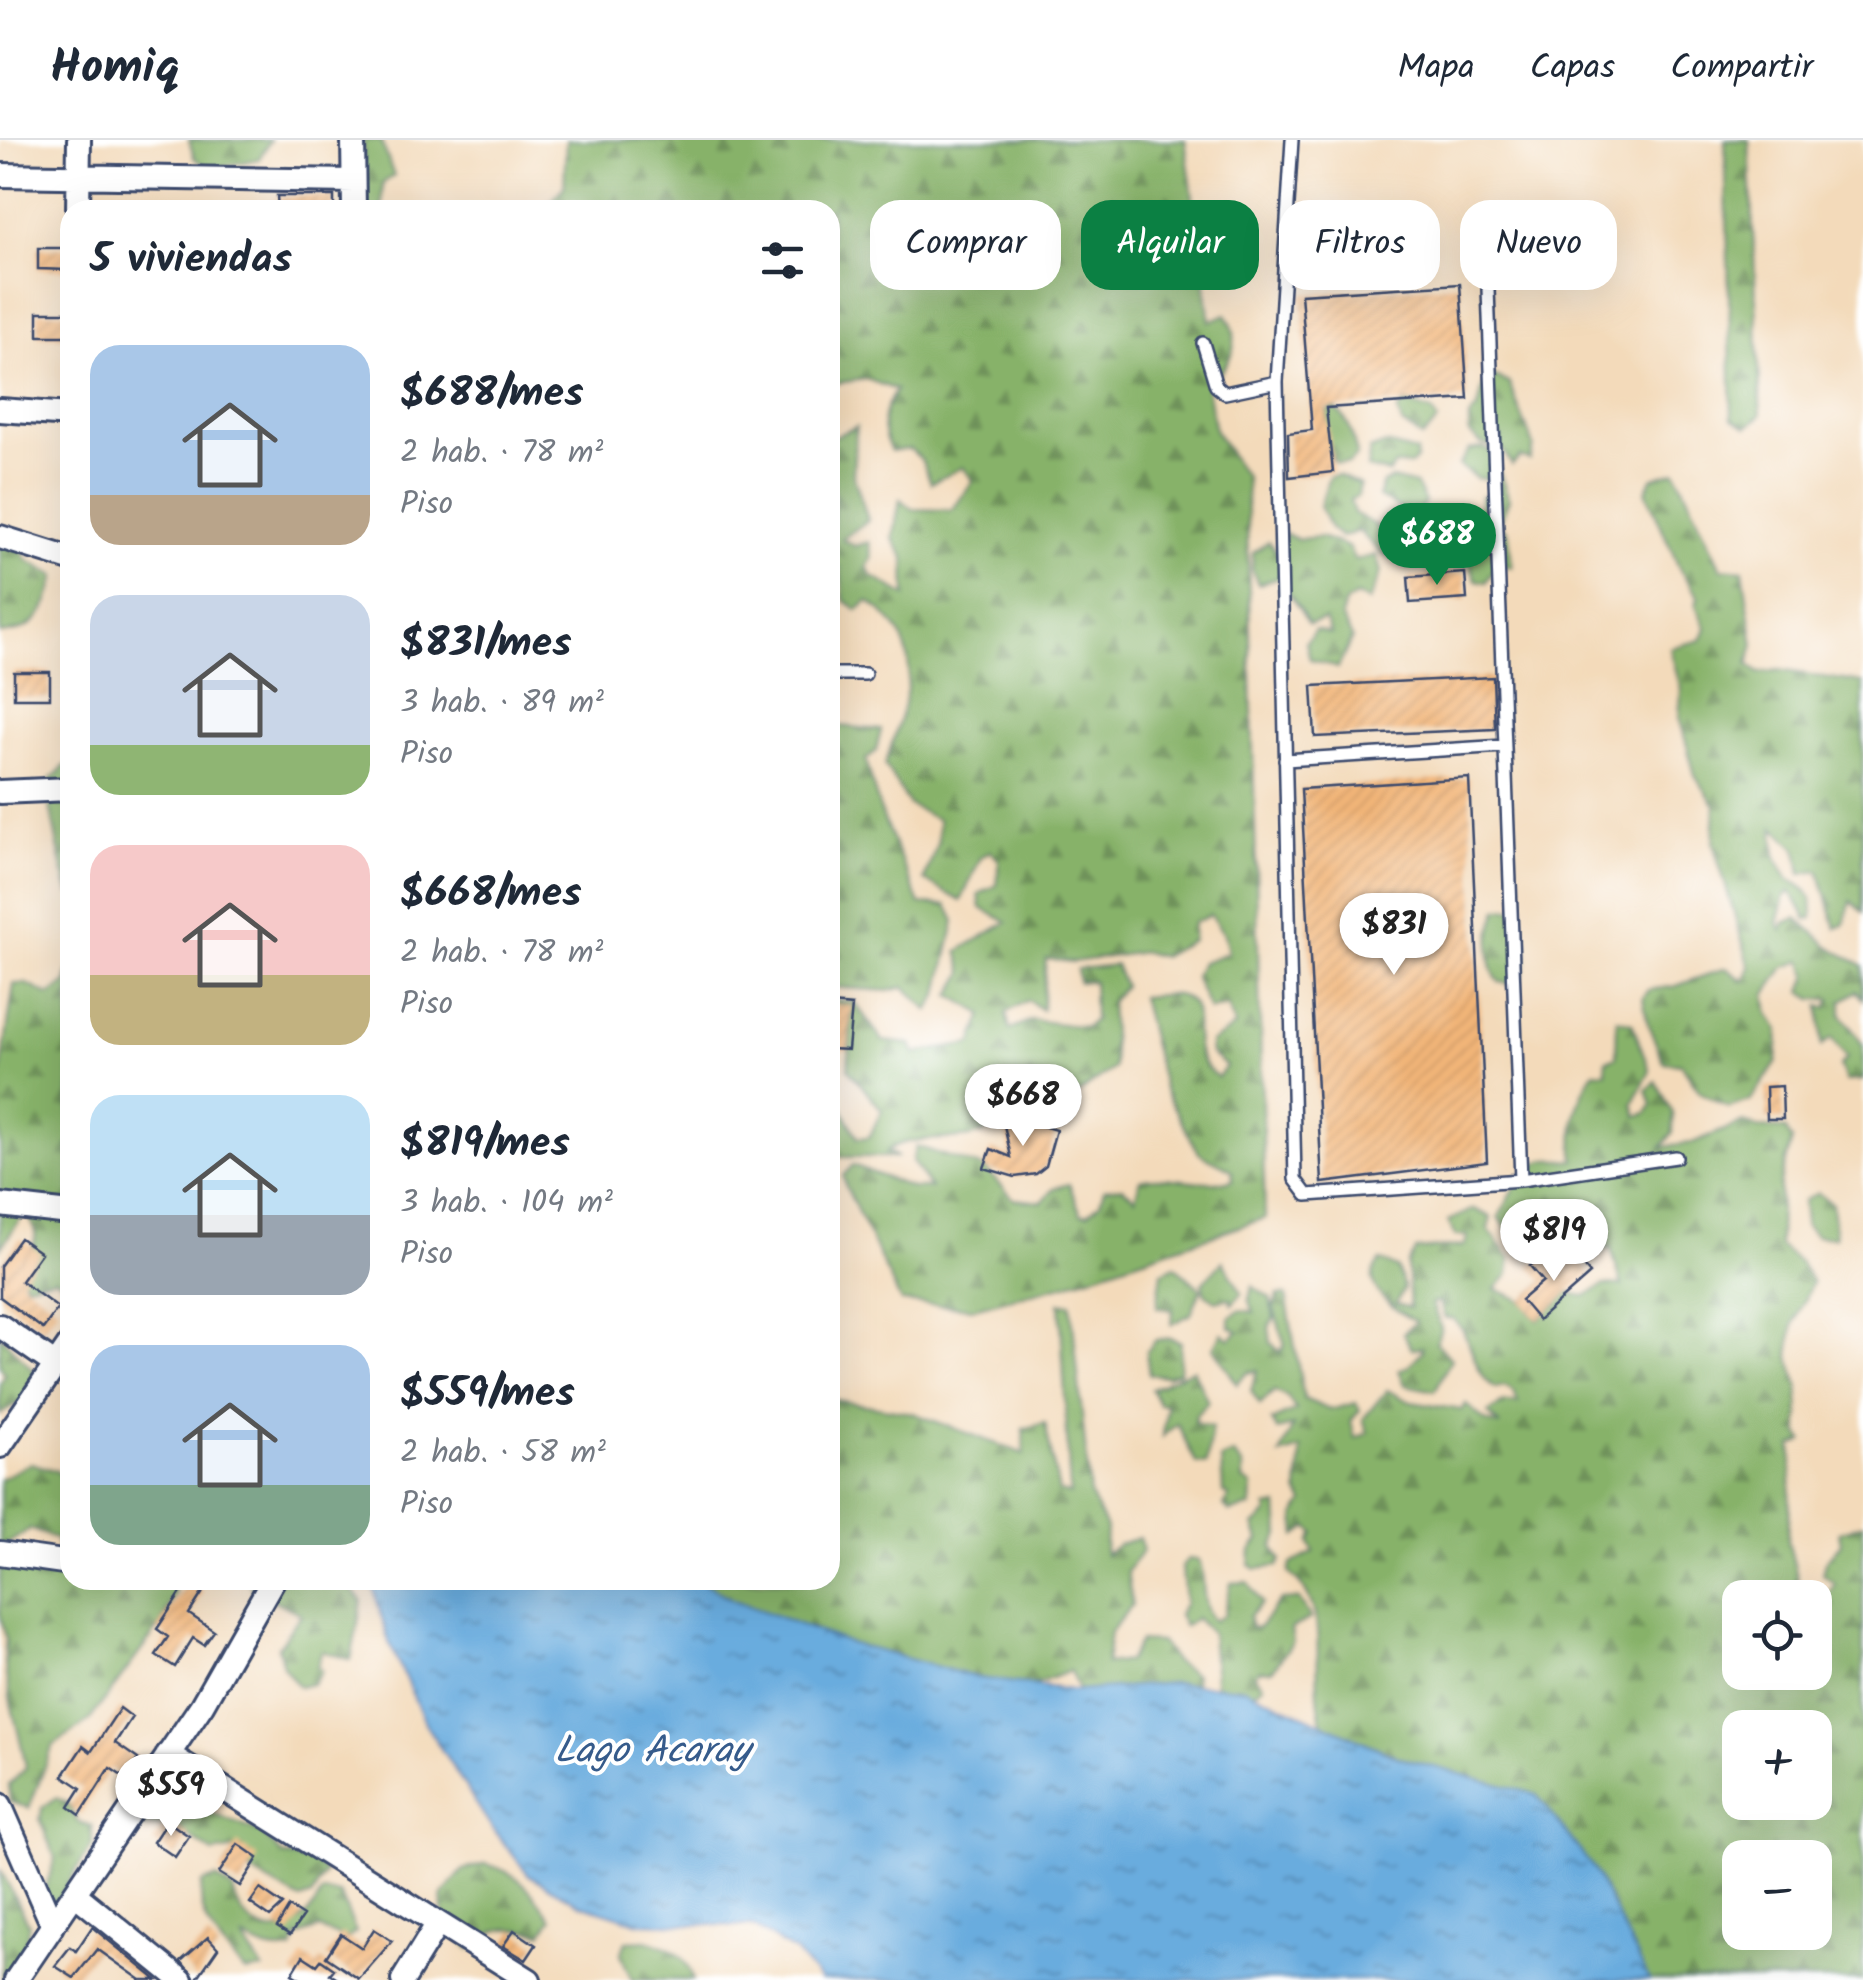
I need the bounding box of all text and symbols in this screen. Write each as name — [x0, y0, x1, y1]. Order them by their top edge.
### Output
text: Homiq — [50, 31, 180, 107]
text: Mapa — [1398, 41, 1475, 97]
text: Capas — [1530, 41, 1615, 97]
text: Compartir — [1670, 41, 1813, 97]
chip: Comprar — [870, 200, 1061, 290]
chip: Alquilar — [1081, 200, 1259, 290]
chip: Filtros — [1279, 200, 1440, 290]
chip: Nuevo — [1460, 200, 1617, 290]
text: 5 viviendas — [90, 227, 292, 294]
icon: filters — [755, 233, 810, 288]
text: $688/mes — [400, 361, 584, 428]
icon: home — [170, 385, 290, 505]
text: 2 hab. · 78 m² — [400, 428, 603, 479]
text: Piso — [400, 479, 453, 530]
pin: $688 — [1378, 503, 1496, 588]
text: $688 — [1400, 510, 1474, 561]
text: $831/mes — [400, 611, 572, 678]
icon: home — [170, 635, 290, 755]
text: 3 hab. · 89 m² — [400, 678, 604, 729]
text: Piso — [400, 729, 453, 780]
text: $668/mes — [400, 861, 582, 928]
icon: home — [170, 885, 290, 1005]
pin: $831 — [1335, 893, 1453, 978]
text: $831 — [1362, 900, 1427, 951]
text: 2 hab. · 78 m² — [400, 928, 603, 979]
text: Piso — [400, 979, 453, 1030]
pin: $668 — [964, 1064, 1082, 1149]
text: $668 — [987, 1071, 1059, 1122]
text: $819/mes — [400, 1111, 570, 1178]
icon: home — [170, 1135, 290, 1255]
text: 3 hab. · 104 m² — [400, 1178, 613, 1229]
pin: $819 — [1495, 1199, 1613, 1284]
text: $819 — [1522, 1206, 1586, 1257]
text: Piso — [400, 1229, 453, 1280]
text: $559/mes — [400, 1361, 575, 1428]
icon: home — [170, 1385, 290, 1505]
text: 2 hab. · 58 m² — [400, 1428, 606, 1479]
text: Piso — [400, 1479, 453, 1530]
map controls — [1722, 1580, 1832, 1950]
button: locate — [1722, 1580, 1832, 1690]
button: + — [1722, 1710, 1832, 1820]
water label: Lago Acaray — [554, 1722, 755, 1782]
pin: $559 — [112, 1754, 230, 1839]
text: $559 — [137, 1761, 205, 1812]
button: − — [1722, 1840, 1832, 1950]

